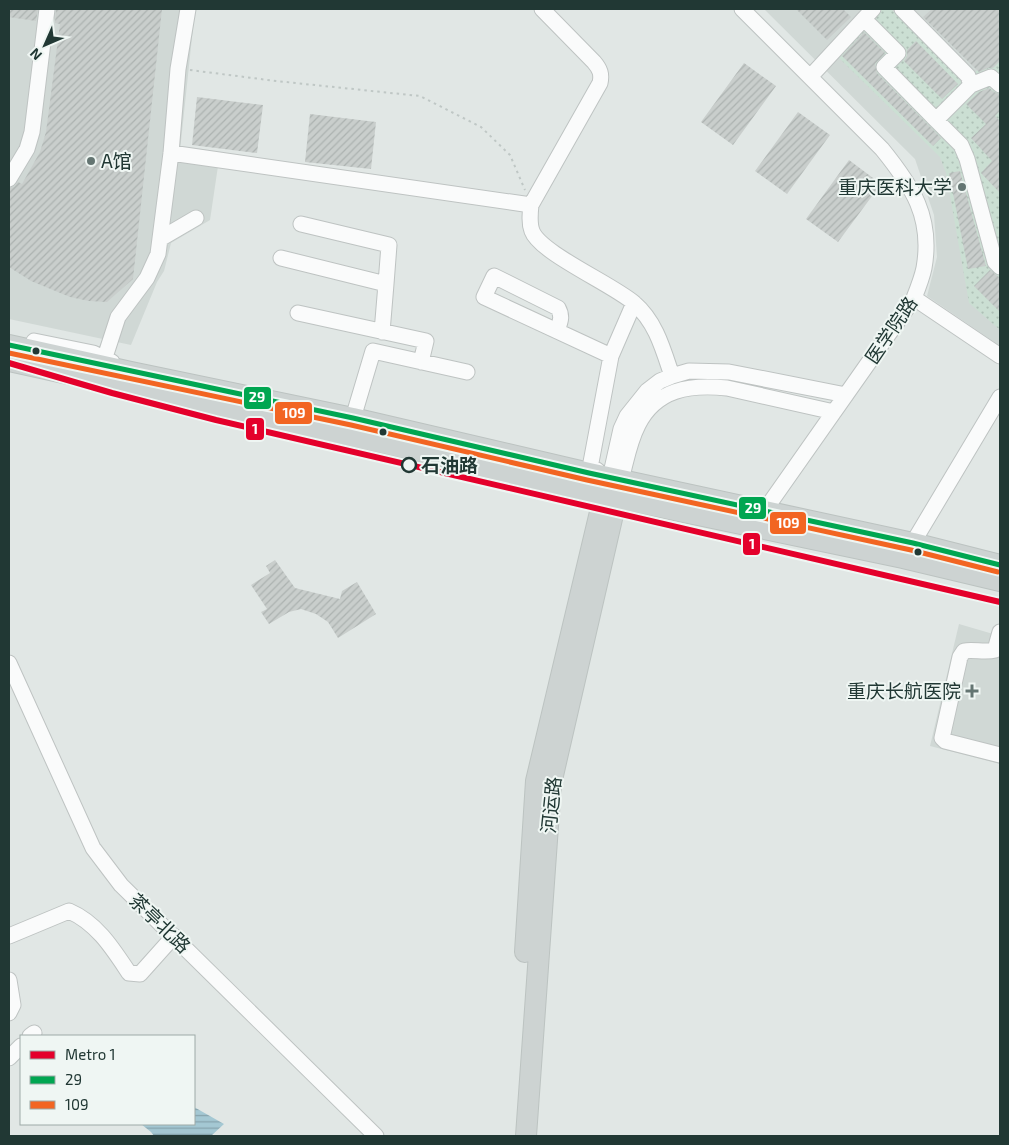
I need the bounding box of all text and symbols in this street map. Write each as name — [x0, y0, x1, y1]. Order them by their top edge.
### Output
north arrow — [20, 20, 70, 70]
text: N — [26, 45, 45, 64]
place label: A馆 — [101, 149, 132, 172]
marker: A馆 — [85, 155, 97, 167]
place label: 重庆医科大学 — [838, 175, 952, 198]
marker: 重庆医科大学 — [956, 181, 968, 193]
street label: 医学院路 — [860, 292, 921, 368]
unlabelled marker — [31, 346, 41, 356]
line badge: 29 — [243, 386, 272, 410]
text: 29 — [249, 388, 265, 405]
line badge: 109 — [274, 401, 313, 425]
text: 109 — [282, 404, 306, 421]
line badge: 1 — [245, 417, 265, 441]
text: 1 — [252, 420, 258, 437]
unlabelled marker — [378, 427, 388, 437]
place label: 石油路 — [421, 453, 478, 476]
marker: 石油路 — [401, 457, 417, 473]
line badge: 29 — [738, 496, 767, 520]
text: 29 — [745, 499, 761, 516]
line badge: 109 — [769, 511, 807, 535]
text: 109 — [776, 514, 800, 531]
line badge: 1 — [742, 532, 761, 556]
text: 1 — [749, 535, 755, 552]
unlabelled marker — [913, 547, 923, 557]
place label: 重庆长航医院 — [847, 679, 961, 702]
marker: 重庆长航医院 — [965, 684, 979, 698]
street label: 河运路 — [536, 775, 565, 835]
street label: 茶亭北路 — [125, 888, 196, 957]
legend — [20, 1035, 195, 1125]
text: Metro 1 — [65, 1045, 116, 1063]
text: 29 — [65, 1070, 82, 1088]
text: 109 — [65, 1095, 89, 1113]

